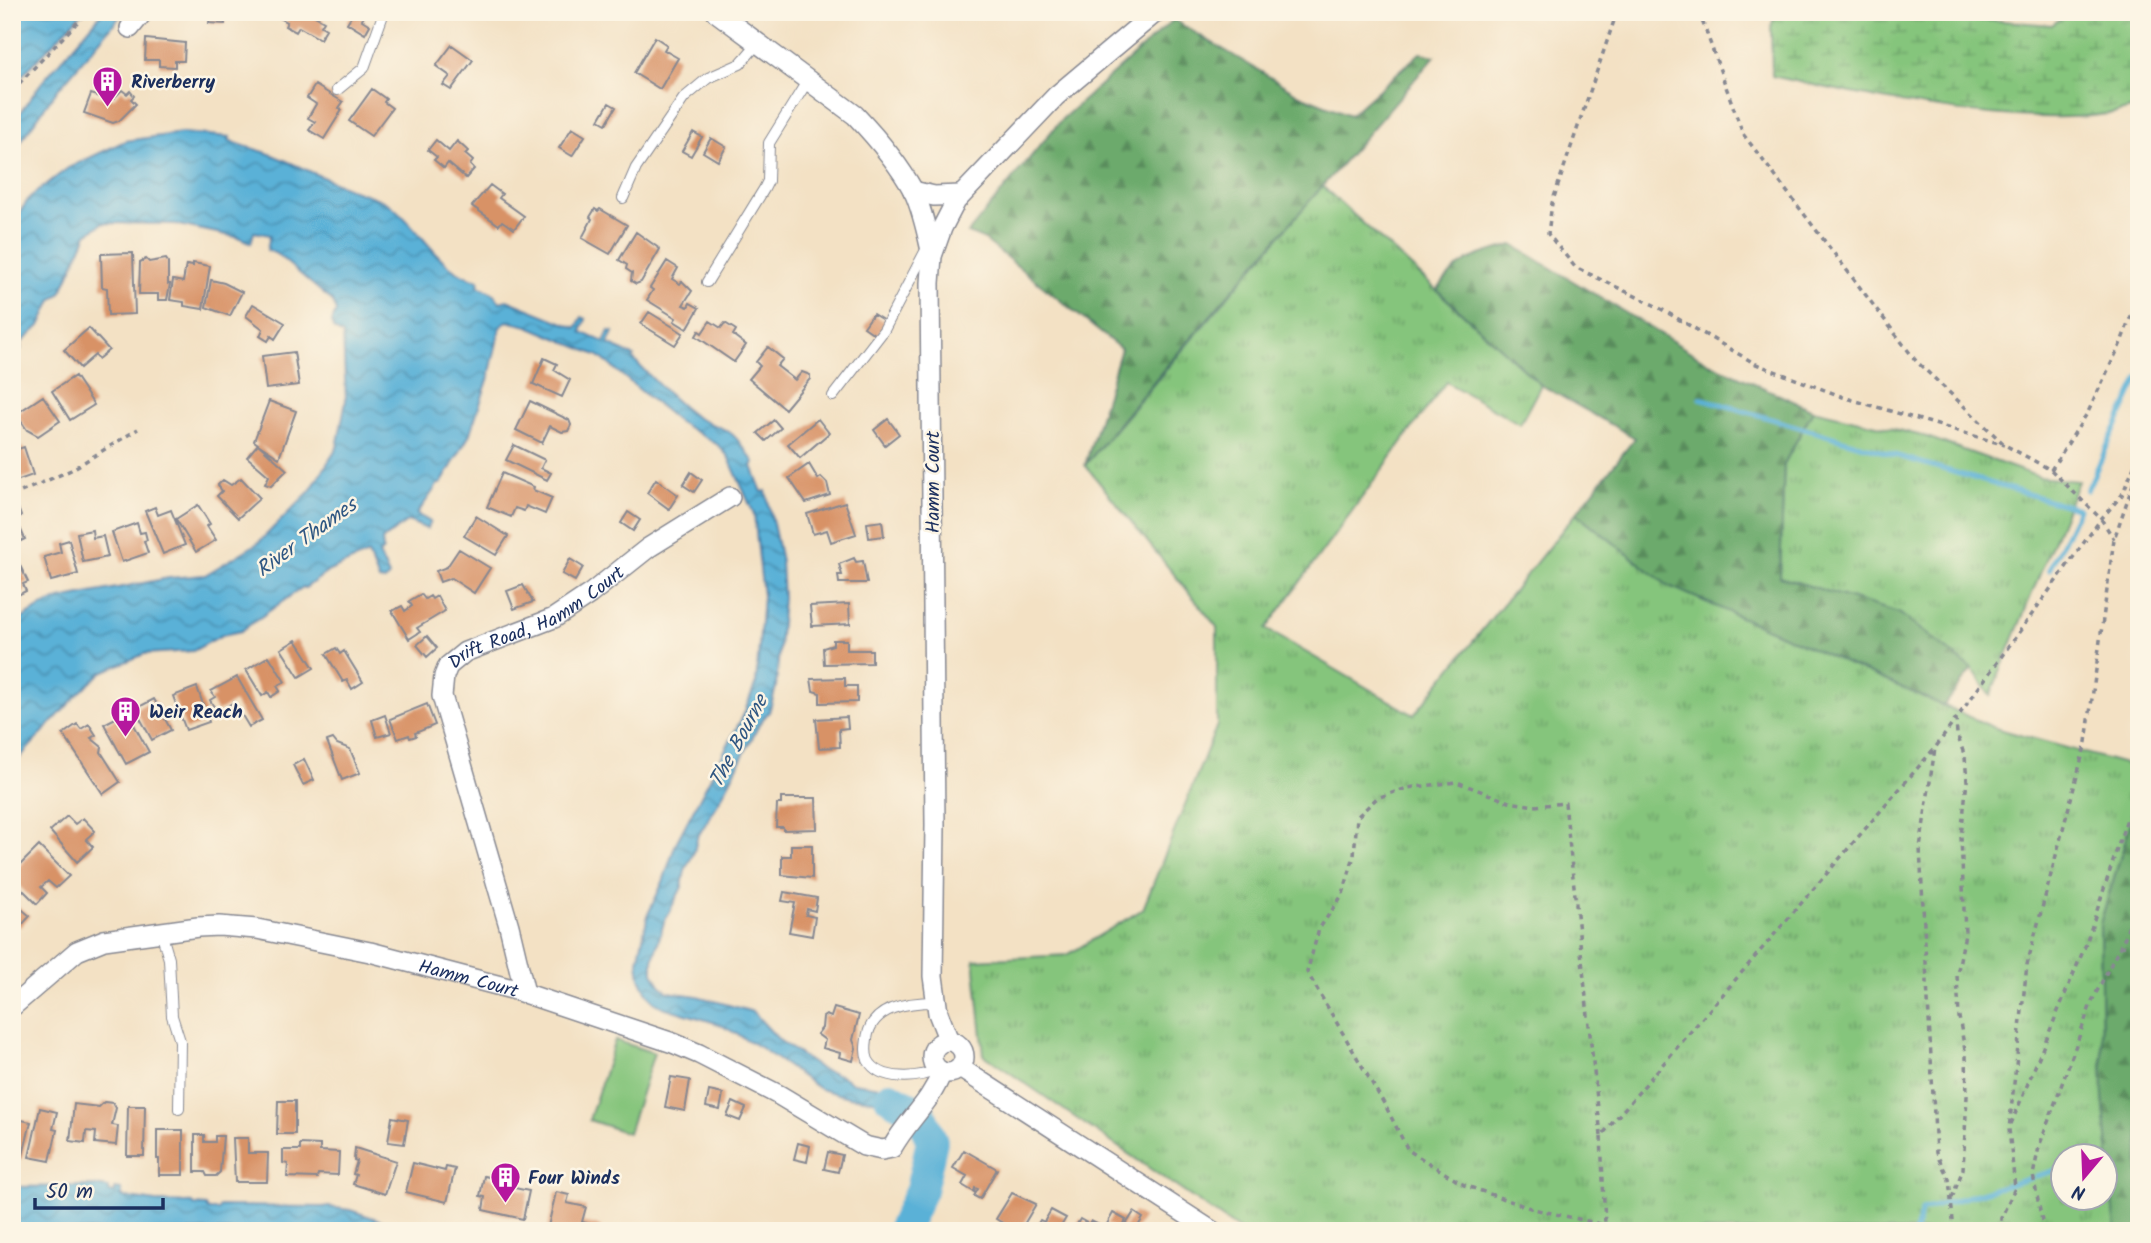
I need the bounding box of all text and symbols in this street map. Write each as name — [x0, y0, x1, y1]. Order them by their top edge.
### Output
building icon: Riverberry — [91, 64, 125, 108]
place label: Riverberry — [131, 68, 215, 98]
street label: Hamm Court — [919, 430, 949, 533]
water label: River Thames — [249, 489, 366, 586]
street label: Drift Road, Hamm Court — [442, 559, 632, 677]
water label: The Bourne — [701, 687, 779, 794]
building icon: Weir Reach — [109, 694, 143, 738]
place label: Weir Reach — [149, 698, 243, 728]
street label: Hamm Court — [415, 952, 523, 1007]
north arrow — [2050, 1142, 2120, 1212]
building icon: Four Winds — [488, 1160, 522, 1204]
place label: Four Winds — [528, 1164, 620, 1194]
scale bar — [35, 1166, 163, 1210]
text: N — [2069, 1175, 2090, 1207]
text: 50 m — [46, 1176, 93, 1209]

